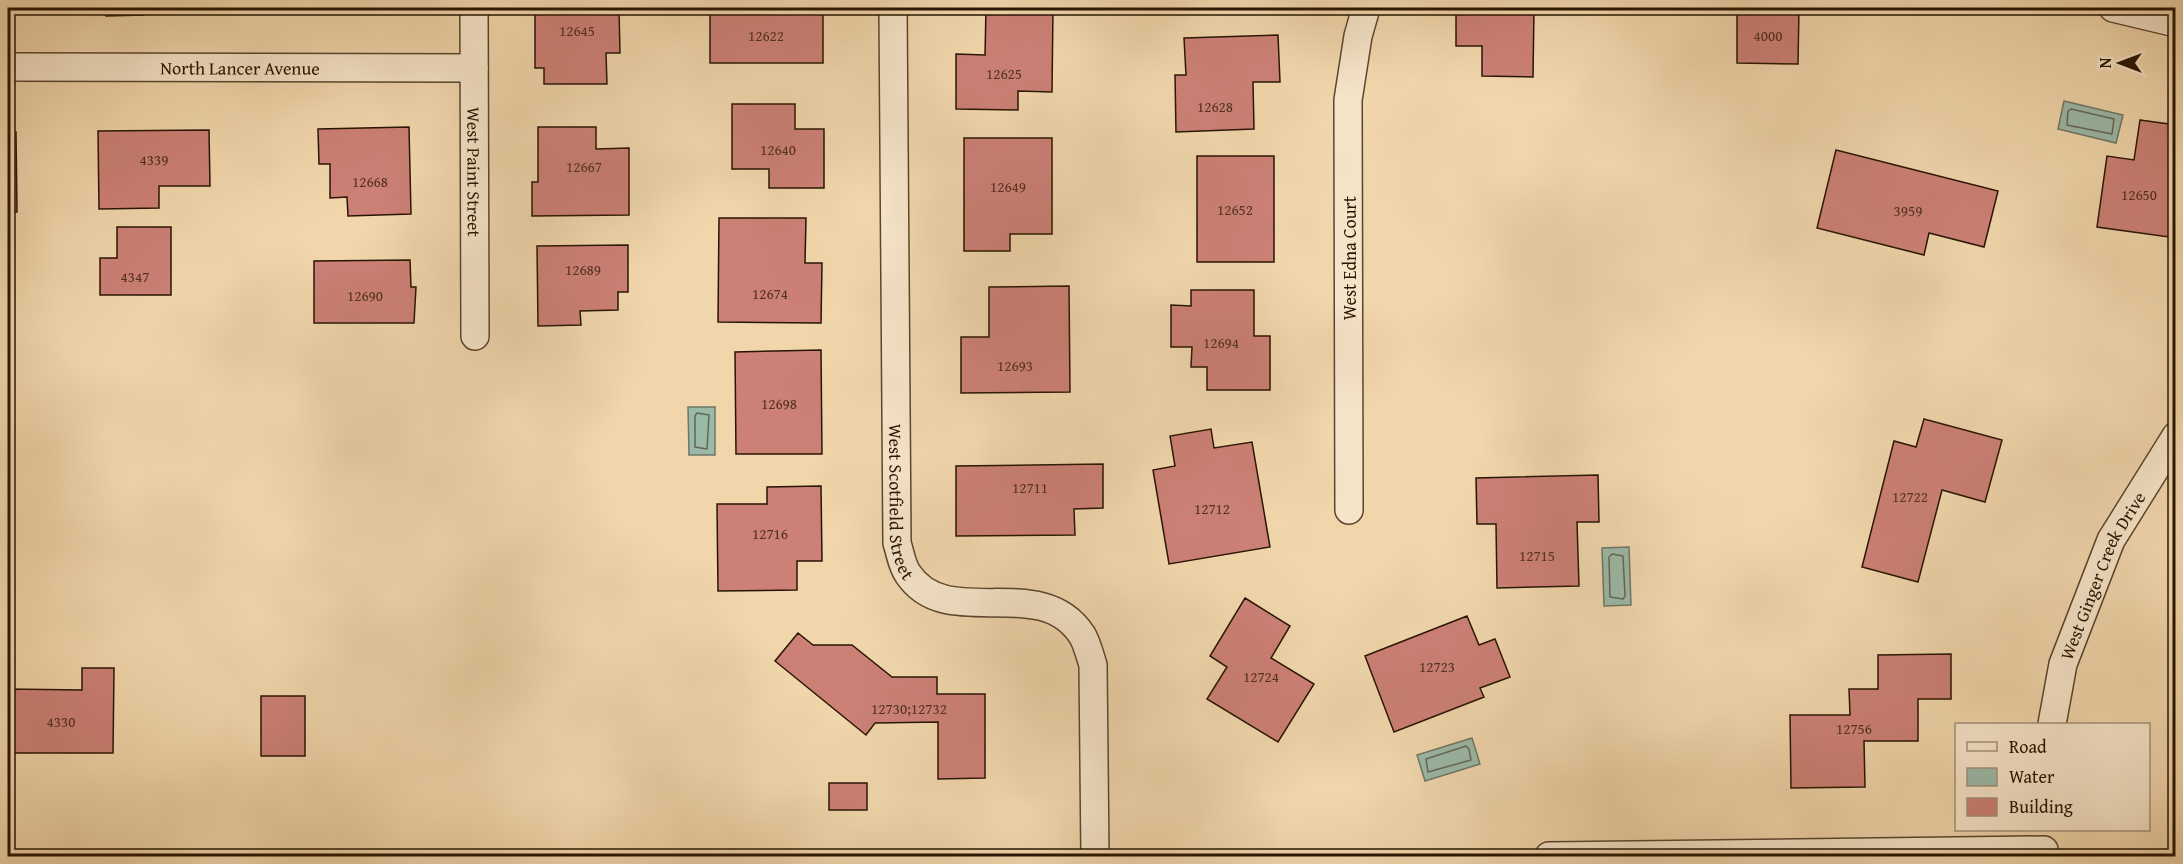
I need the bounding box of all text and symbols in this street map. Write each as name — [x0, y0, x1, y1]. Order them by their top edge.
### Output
house number: 12645 — [559, 20, 595, 41]
house number: 12622 — [748, 25, 784, 46]
house number: 4000 — [1754, 25, 1782, 46]
north arrow — [2090, 33, 2150, 93]
street label: North Lancer Avenue — [160, 54, 320, 81]
text: N — [2093, 57, 2117, 68]
house number: 12625 — [986, 63, 1022, 84]
house number: 12628 — [1197, 96, 1233, 117]
street label: West Paint Street — [461, 107, 488, 238]
house number: 12640 — [760, 139, 796, 160]
house number: 4339 — [140, 149, 168, 170]
house number: 12667 — [566, 156, 602, 177]
house number: 12668 — [352, 171, 388, 192]
house number: 12649 — [990, 176, 1026, 197]
house number: 12650 — [2121, 184, 2157, 205]
street label: West Edna Court — [1336, 195, 1363, 320]
house number: 12652 — [1217, 199, 1253, 220]
house number: 3959 — [1894, 200, 1922, 221]
house number: 12689 — [565, 259, 601, 280]
house number: 4347 — [121, 266, 149, 287]
house number: 12674 — [752, 283, 788, 304]
house number: 12690 — [347, 285, 383, 306]
house number: 12694 — [1203, 332, 1239, 353]
house number: 12693 — [997, 355, 1033, 376]
house number: 12698 — [761, 393, 797, 414]
street label: West Scotfield Street — [883, 424, 922, 586]
house number: 12711 — [1012, 477, 1048, 498]
house number: 12722 — [1892, 486, 1928, 507]
street label: West Ginger Creek Drive — [2052, 486, 2152, 664]
house number: 12712 — [1194, 498, 1230, 519]
house number: 12716 — [752, 523, 788, 544]
house number: 12715 — [1519, 545, 1555, 566]
house number: 12723 — [1419, 656, 1455, 677]
house number: 12724 — [1243, 666, 1279, 687]
house number: 12730;12732 — [871, 698, 947, 719]
house number: 4330 — [47, 711, 75, 732]
house number: 12756 — [1836, 718, 1872, 739]
legend — [1955, 723, 2150, 831]
text: Road — [2009, 733, 2047, 760]
text: Water — [2009, 763, 2055, 790]
text: Building — [2009, 793, 2073, 820]

